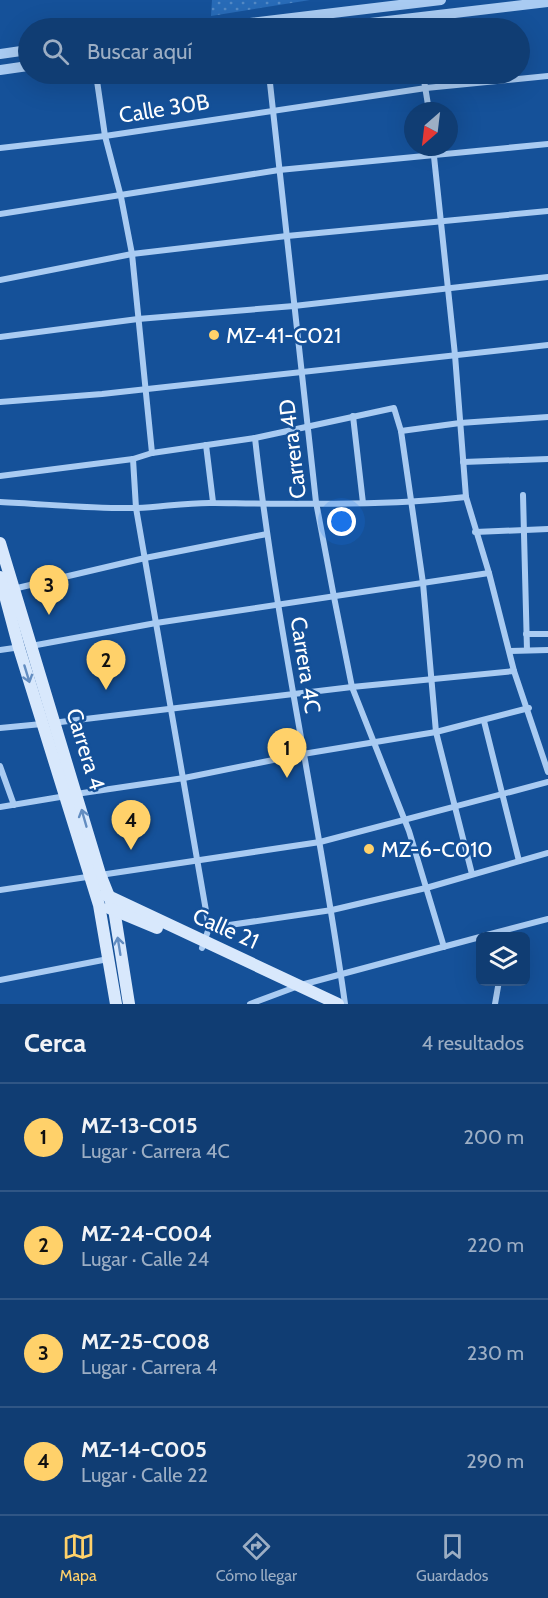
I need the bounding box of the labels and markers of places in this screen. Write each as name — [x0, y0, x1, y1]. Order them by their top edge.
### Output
place label: MZ-41-C021 — [226, 322, 341, 349]
marker: MZ-41-C021 — [207, 328, 221, 342]
pin: 3 — [29, 566, 68, 615]
pin: 2 — [86, 640, 126, 690]
pin: 1 — [268, 728, 306, 778]
pin: 4 — [112, 800, 150, 850]
place label: MZ-6-C010 — [381, 836, 493, 863]
marker: MZ-6-C010 — [362, 842, 376, 856]

